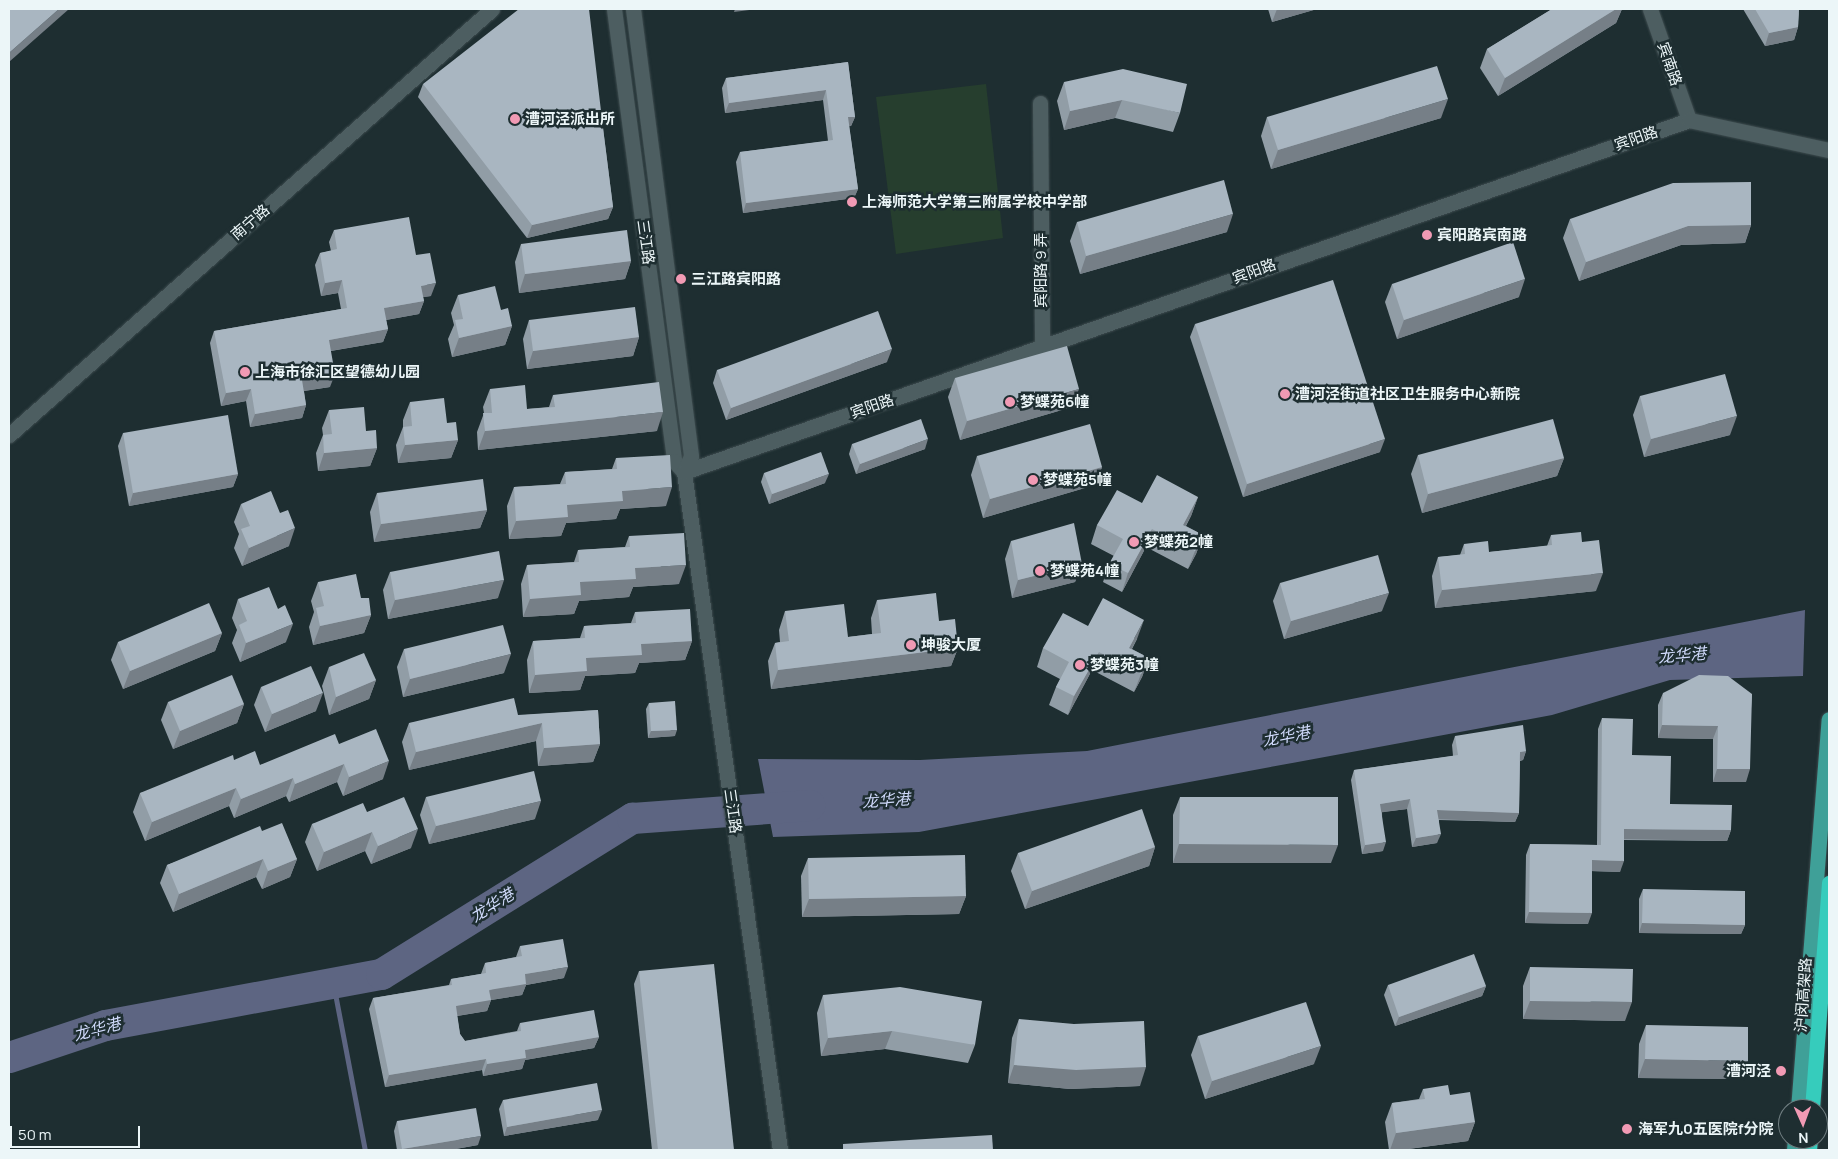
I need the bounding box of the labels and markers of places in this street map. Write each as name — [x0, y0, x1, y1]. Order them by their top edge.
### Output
place label: 漕河泾派出所 — [525, 110, 615, 128]
marker: 漕河泾派出所 — [509, 113, 521, 125]
place label: 上海师范大学第三附属学校中学部 — [862, 193, 1087, 211]
marker: 上海师范大学第三附属学校中学部 — [846, 196, 858, 208]
place label: 宾阳路宾南路 — [1437, 226, 1527, 244]
marker: 宾阳路宾南路 — [1421, 229, 1433, 241]
place label: 三江路宾阳路 — [691, 270, 781, 288]
marker: 三江路宾阳路 — [675, 273, 687, 285]
place label: 上海市徐汇区望德幼儿园 — [255, 363, 420, 381]
marker: 上海市徐汇区望德幼儿园 — [239, 366, 251, 378]
place label: 漕河泾街道社区卫生服务中心新院 — [1295, 385, 1520, 403]
marker: 漕河泾街道社区卫生服务中心新院 — [1279, 388, 1291, 400]
place label: 梦蝶苑6幢 — [1020, 393, 1089, 411]
marker: 梦蝶苑6幢 — [1004, 396, 1016, 408]
place label: 梦蝶苑5幢 — [1043, 471, 1112, 489]
marker: 梦蝶苑5幢 — [1027, 474, 1039, 486]
place label: 梦蝶苑2幢 — [1144, 533, 1213, 551]
marker: 梦蝶苑2幢 — [1128, 536, 1140, 548]
place label: 梦蝶苑4幢 — [1050, 562, 1119, 580]
marker: 梦蝶苑4幢 — [1034, 565, 1046, 577]
place label: 坤骏大厦 — [921, 636, 981, 654]
marker: 坤骏大厦 — [905, 639, 917, 651]
place label: 梦蝶苑3幢 — [1090, 656, 1159, 674]
marker: 梦蝶苑3幢 — [1074, 659, 1086, 671]
place label: 漕河泾 — [1726, 1062, 1771, 1080]
marker: 漕河泾 — [1775, 1065, 1787, 1077]
place label: 海军九0五医院f分院 — [1638, 1120, 1774, 1138]
marker: 海军九0五医院f分院 — [1620, 1122, 1634, 1136]

